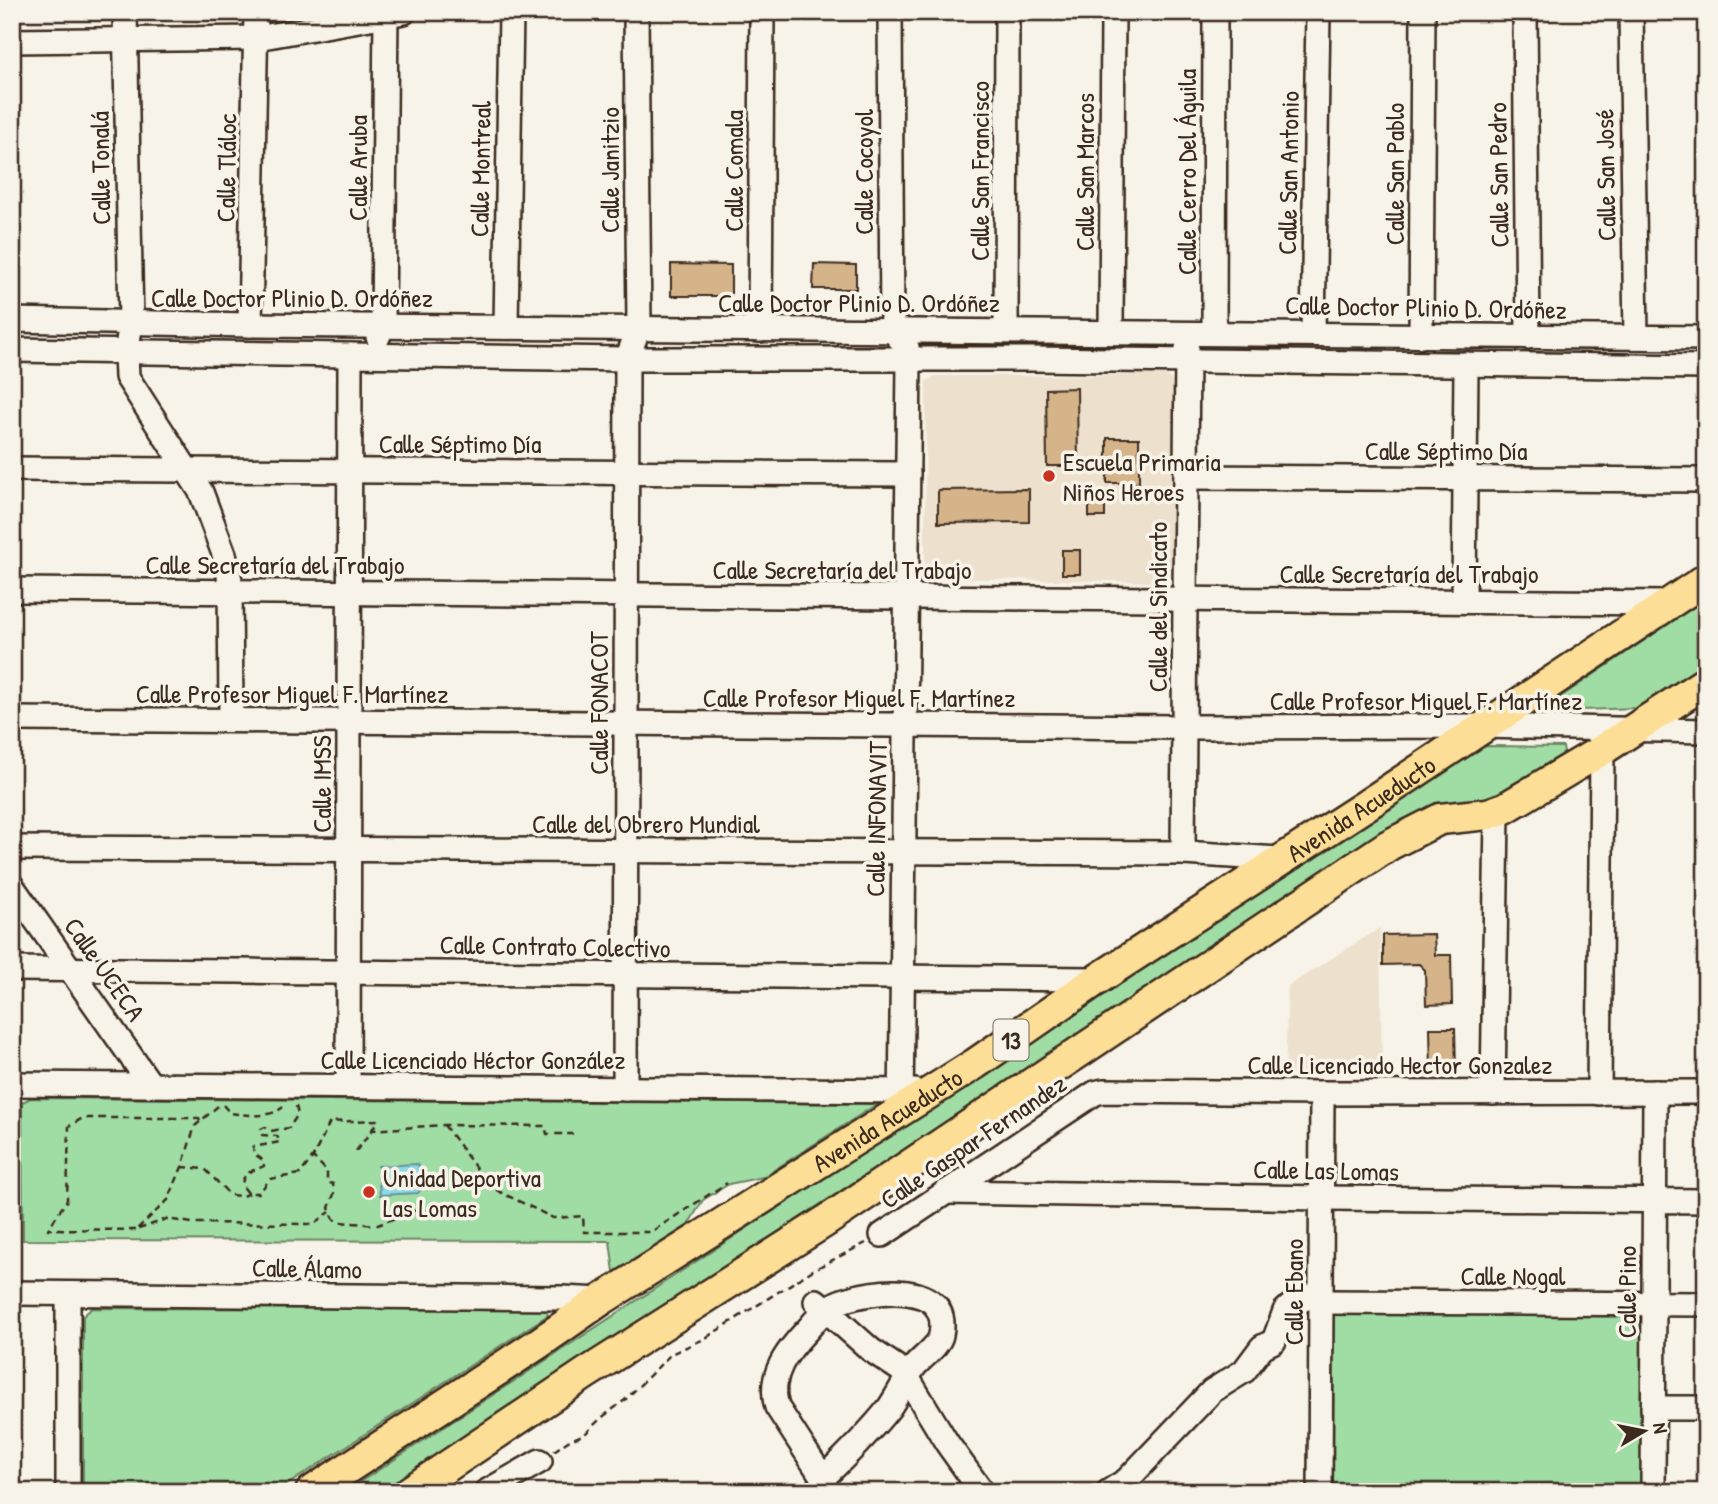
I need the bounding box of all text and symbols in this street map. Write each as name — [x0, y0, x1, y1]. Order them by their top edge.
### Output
street label: Calle Cerro Del Águila — [1169, 69, 1204, 275]
street label: Calle San Francisco — [962, 81, 997, 261]
street label: Calle San Antonio — [1269, 91, 1307, 255]
street label: Calle San Marcos — [1067, 93, 1102, 251]
street label: Calle Montreal — [461, 101, 499, 237]
street label: Calle San Pedro — [1479, 102, 1517, 248]
street label: Calle San Pablo — [1377, 103, 1412, 245]
street label: Calle Janitzio — [592, 107, 627, 233]
street label: Calle Cocoyol — [846, 109, 881, 235]
street label: Calle San José — [1586, 109, 1624, 241]
street label: Calle Comala — [716, 110, 751, 232]
street label: Calle Tonalá — [82, 111, 118, 225]
street label: Calle Tláloc — [208, 113, 244, 223]
street label: Calle Aruba — [340, 115, 375, 221]
street label: Calle Doctor Plinio D. Ordóñez — [151, 280, 433, 315]
street label: Calle Doctor Plinio D. Ordóñez — [718, 285, 1000, 320]
street label: Calle Doctor Plinio D. Ordóñez — [1285, 287, 1567, 327]
street label: Calle Séptimo Día — [379, 426, 541, 461]
street label: Calle Séptimo Día — [1365, 433, 1527, 468]
place label: Escuela Primaria Niños Heroes — [1063, 444, 1221, 509]
marker: Escuela Primaria Niños Heroes — [1041, 468, 1057, 484]
street label: Calle del Sindicato — [1140, 522, 1175, 692]
street label: Calle Secretaría del Trabajo — [145, 547, 405, 582]
street label: Calle Secretaría del Trabajo — [712, 552, 972, 587]
street label: Calle Secretaría del Trabajo — [1279, 556, 1539, 591]
street label: Calle FONACOT — [581, 630, 616, 775]
street label: Calle Profesor Miguel F. Martínez — [136, 676, 448, 711]
street label: Calle Profesor Miguel F. Martínez — [703, 680, 1015, 715]
street label: Calle Profesor Miguel F. Martínez — [1270, 683, 1582, 718]
street label: Calle IMSS — [304, 735, 339, 833]
street label: Calle INFONAVIT — [857, 740, 895, 897]
street label: Avenida Acueducto — [1280, 747, 1442, 870]
street label: Calle del Obrero Mundial — [532, 806, 760, 841]
street label: Calle UCECA — [57, 910, 154, 1028]
street label: Calle Contrato Colectivo — [439, 926, 671, 966]
road number: 13 — [993, 1020, 1028, 1060]
street label: Calle Licenciado Héctor González — [321, 1042, 625, 1077]
street label: Calle Licenciado Hector Gonzalez — [1248, 1047, 1552, 1082]
street label: Avenida Acueducto — [805, 1059, 969, 1180]
street label: Calle Gaspar Fernandez — [873, 1066, 1073, 1216]
street label: Calle Las Lomas — [1253, 1151, 1399, 1189]
place label: Unidad Deportiva Las Lomas — [383, 1160, 541, 1225]
marker: Unidad Deportiva Las Lomas — [361, 1184, 377, 1200]
street label: Calle Ebano — [1276, 1239, 1311, 1345]
street label: Calle Pino — [1609, 1246, 1644, 1338]
street label: Calle Álamo — [252, 1250, 362, 1286]
street label: Calle Nogal — [1461, 1258, 1566, 1293]
north arrow — [1610, 1396, 1680, 1466]
text: N — [1647, 1421, 1674, 1435]

